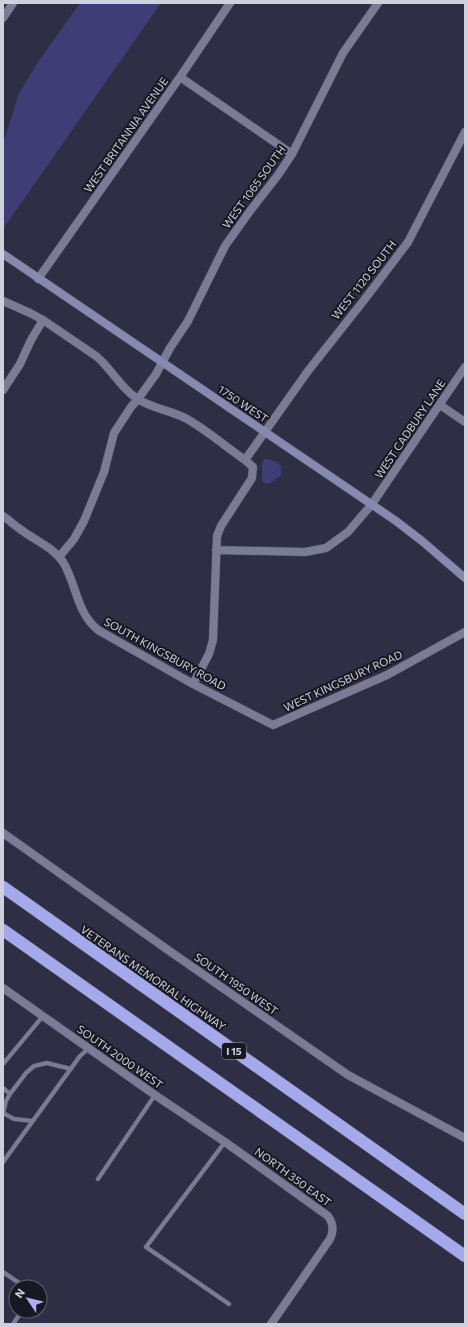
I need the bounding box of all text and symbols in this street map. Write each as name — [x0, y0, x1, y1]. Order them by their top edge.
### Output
street label: WEST BRITANNIA AVENUE — [81, 75, 170, 195]
street label: WEST 1065 SOUTH — [219, 143, 288, 231]
street label: WEST 1120 SOUTH — [329, 238, 399, 322]
street label: WEST CADBURY LANE — [372, 377, 448, 481]
street label: 1750 WEST — [216, 382, 271, 425]
street label: SOUTH KINGSBURY ROAD — [102, 615, 228, 693]
street label: WEST KINGSBURY ROAD — [281, 647, 404, 714]
street label: VETERANS MEMORIAL HIGHWAY — [78, 922, 228, 1033]
street label: SOUTH 1950 WEST — [192, 950, 281, 1017]
street label: SOUTH 2000 WEST — [75, 1022, 166, 1091]
road number: I 15 — [222, 1043, 246, 1059]
street label: NORTH 350 EAST — [253, 1145, 334, 1209]
north arrow — [8, 1279, 48, 1319]
text: N — [12, 1286, 27, 1300]

